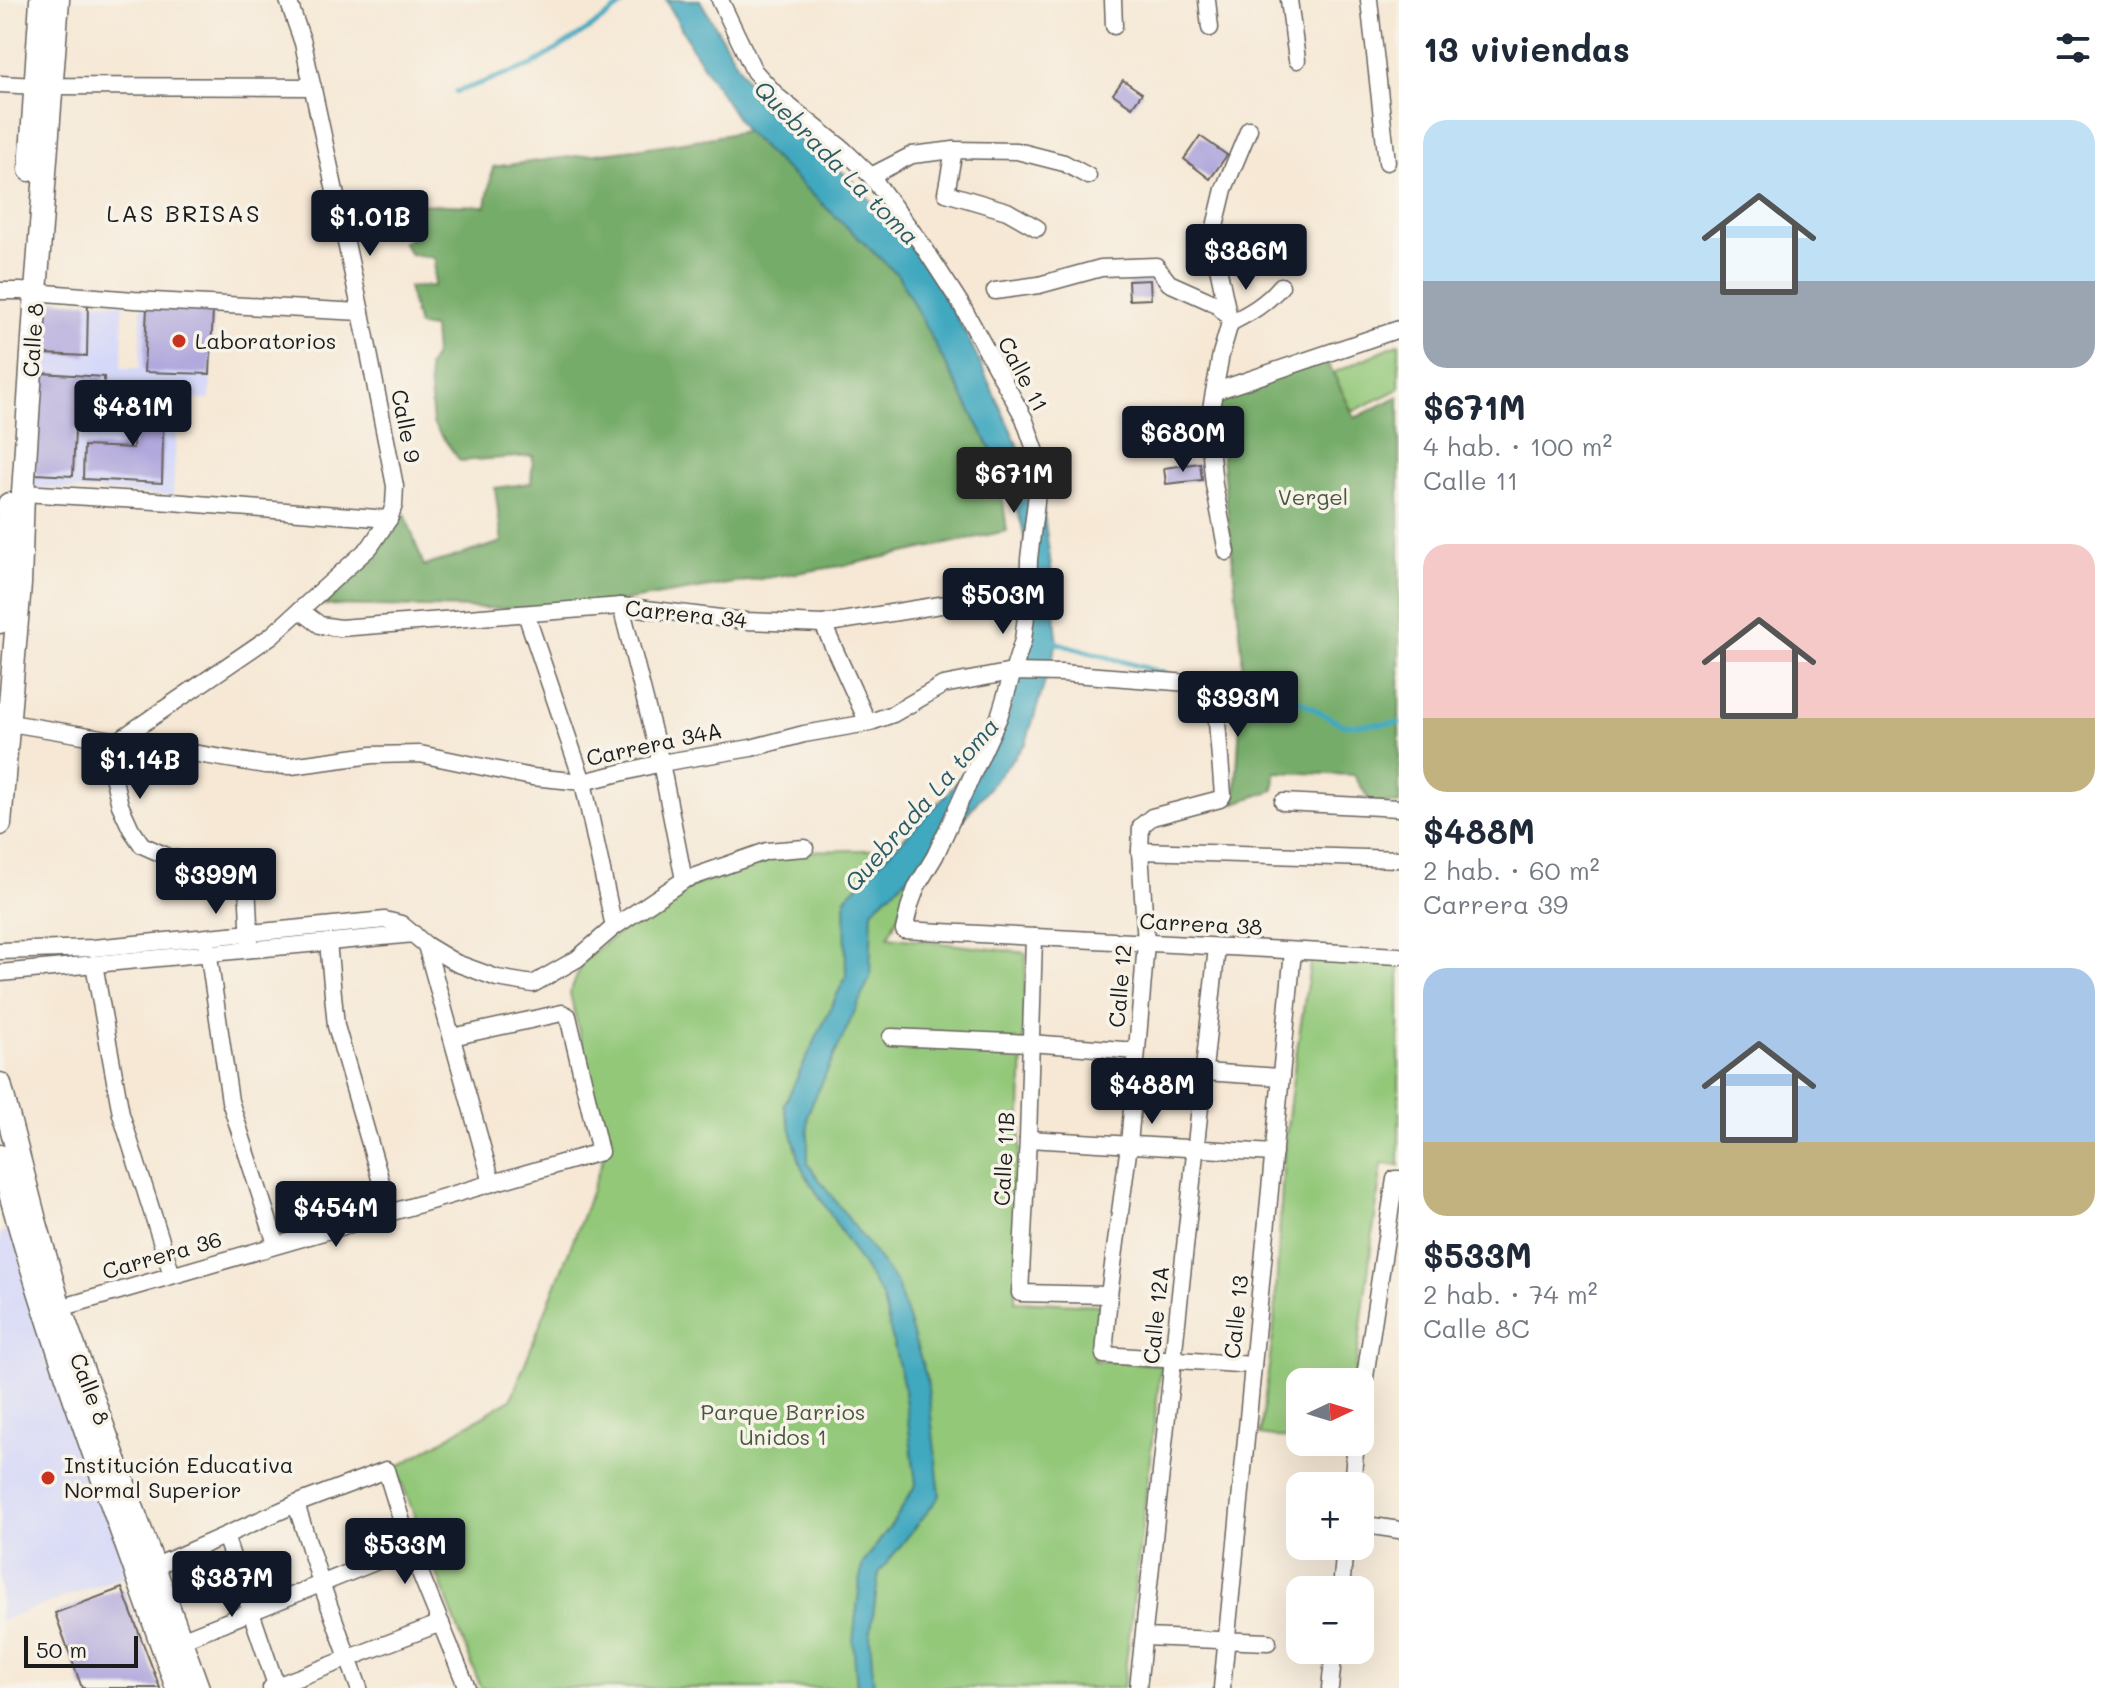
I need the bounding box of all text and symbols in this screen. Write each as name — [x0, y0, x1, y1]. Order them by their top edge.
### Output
text: 13 viviendas — [1423, 26, 1630, 71]
icon: filters — [2051, 26, 2095, 70]
water label: Quebrada La toma — [748, 73, 926, 251]
icon: home — [1687, 172, 1831, 316]
pin: $1.01B — [305, 190, 435, 258]
district label: LAS BRISAS — [107, 197, 261, 228]
text: $1.01B — [329, 199, 411, 233]
pin: $386M — [1190, 224, 1302, 292]
text: $386M — [1204, 233, 1288, 267]
street label: Calle 8 — [15, 302, 50, 378]
place label: Laboratorios — [195, 326, 336, 355]
street label: Calle 11 — [992, 331, 1055, 416]
marker: Laboratorios — [170, 332, 188, 350]
pin: $481M — [77, 380, 189, 448]
text: $671M — [1423, 384, 1526, 429]
street label: Calle 9 — [385, 387, 428, 465]
text: $481M — [92, 389, 174, 423]
pin: $680M — [1127, 406, 1239, 474]
text: $680M — [1140, 415, 1226, 449]
text: 4 hab. · 100 m² — [1423, 429, 1612, 463]
pin: $671M — [958, 447, 1070, 515]
text: $671M — [975, 456, 1053, 490]
text: Calle 11 — [1423, 463, 1518, 497]
park label: Vergel — [1278, 482, 1348, 511]
pin: $503M — [947, 568, 1059, 636]
text: $503M — [961, 577, 1045, 611]
street label: Carrera 34 — [624, 593, 749, 634]
icon: home — [1687, 596, 1831, 740]
pin: $393M — [1182, 671, 1294, 739]
text: $393M — [1196, 680, 1280, 714]
water label: Quebrada La toma — [837, 710, 1005, 898]
street label: Carrera 34A — [583, 715, 724, 772]
pin: $1.14B — [75, 733, 205, 801]
text: $1.14B — [99, 742, 181, 776]
text: $488M — [1423, 808, 1535, 853]
pin: $399M — [160, 848, 272, 916]
text: 2 hab. · 60 m² — [1423, 853, 1600, 887]
text: $399M — [174, 857, 258, 891]
text: Carrera 39 — [1423, 887, 1568, 921]
street label: Carrera 38 — [1139, 906, 1263, 941]
street label: Calle 12 — [1101, 943, 1138, 1029]
icon: home — [1687, 1020, 1831, 1164]
pin: $488M — [1096, 1058, 1208, 1126]
text: $488M — [1109, 1067, 1195, 1101]
street label: Calle 11B — [987, 1111, 1020, 1207]
pin: $454M — [280, 1181, 392, 1249]
text: $454M — [293, 1190, 379, 1224]
street label: Carrera 36 — [99, 1224, 225, 1285]
text: $533M — [1423, 1232, 1532, 1277]
street label: Calle 12A — [1136, 1264, 1175, 1365]
street label: Calle 13 — [1217, 1274, 1254, 1360]
text: 2 hab. · 74 m² — [1423, 1277, 1598, 1311]
text: Calle 8C — [1423, 1311, 1530, 1345]
street label: Calle 8 — [64, 1349, 117, 1429]
north arrow — [1286, 1368, 1374, 1456]
map controls — [1286, 1368, 1374, 1664]
park label: Parque Barrios Unidos 1 — [701, 1397, 865, 1451]
place label: Institución Educativa Normal Superior — [64, 1450, 294, 1504]
marker: Institución Educativa Normal Superior — [39, 1469, 57, 1487]
button: + — [1286, 1472, 1374, 1560]
pin: $533M — [349, 1518, 461, 1586]
text: $533M — [363, 1527, 447, 1561]
pin: $387M — [176, 1551, 288, 1619]
text: $387M — [190, 1560, 274, 1594]
button: − — [1286, 1576, 1374, 1664]
scale bar — [24, 1632, 138, 1668]
text: 50 m — [36, 1635, 87, 1664]

